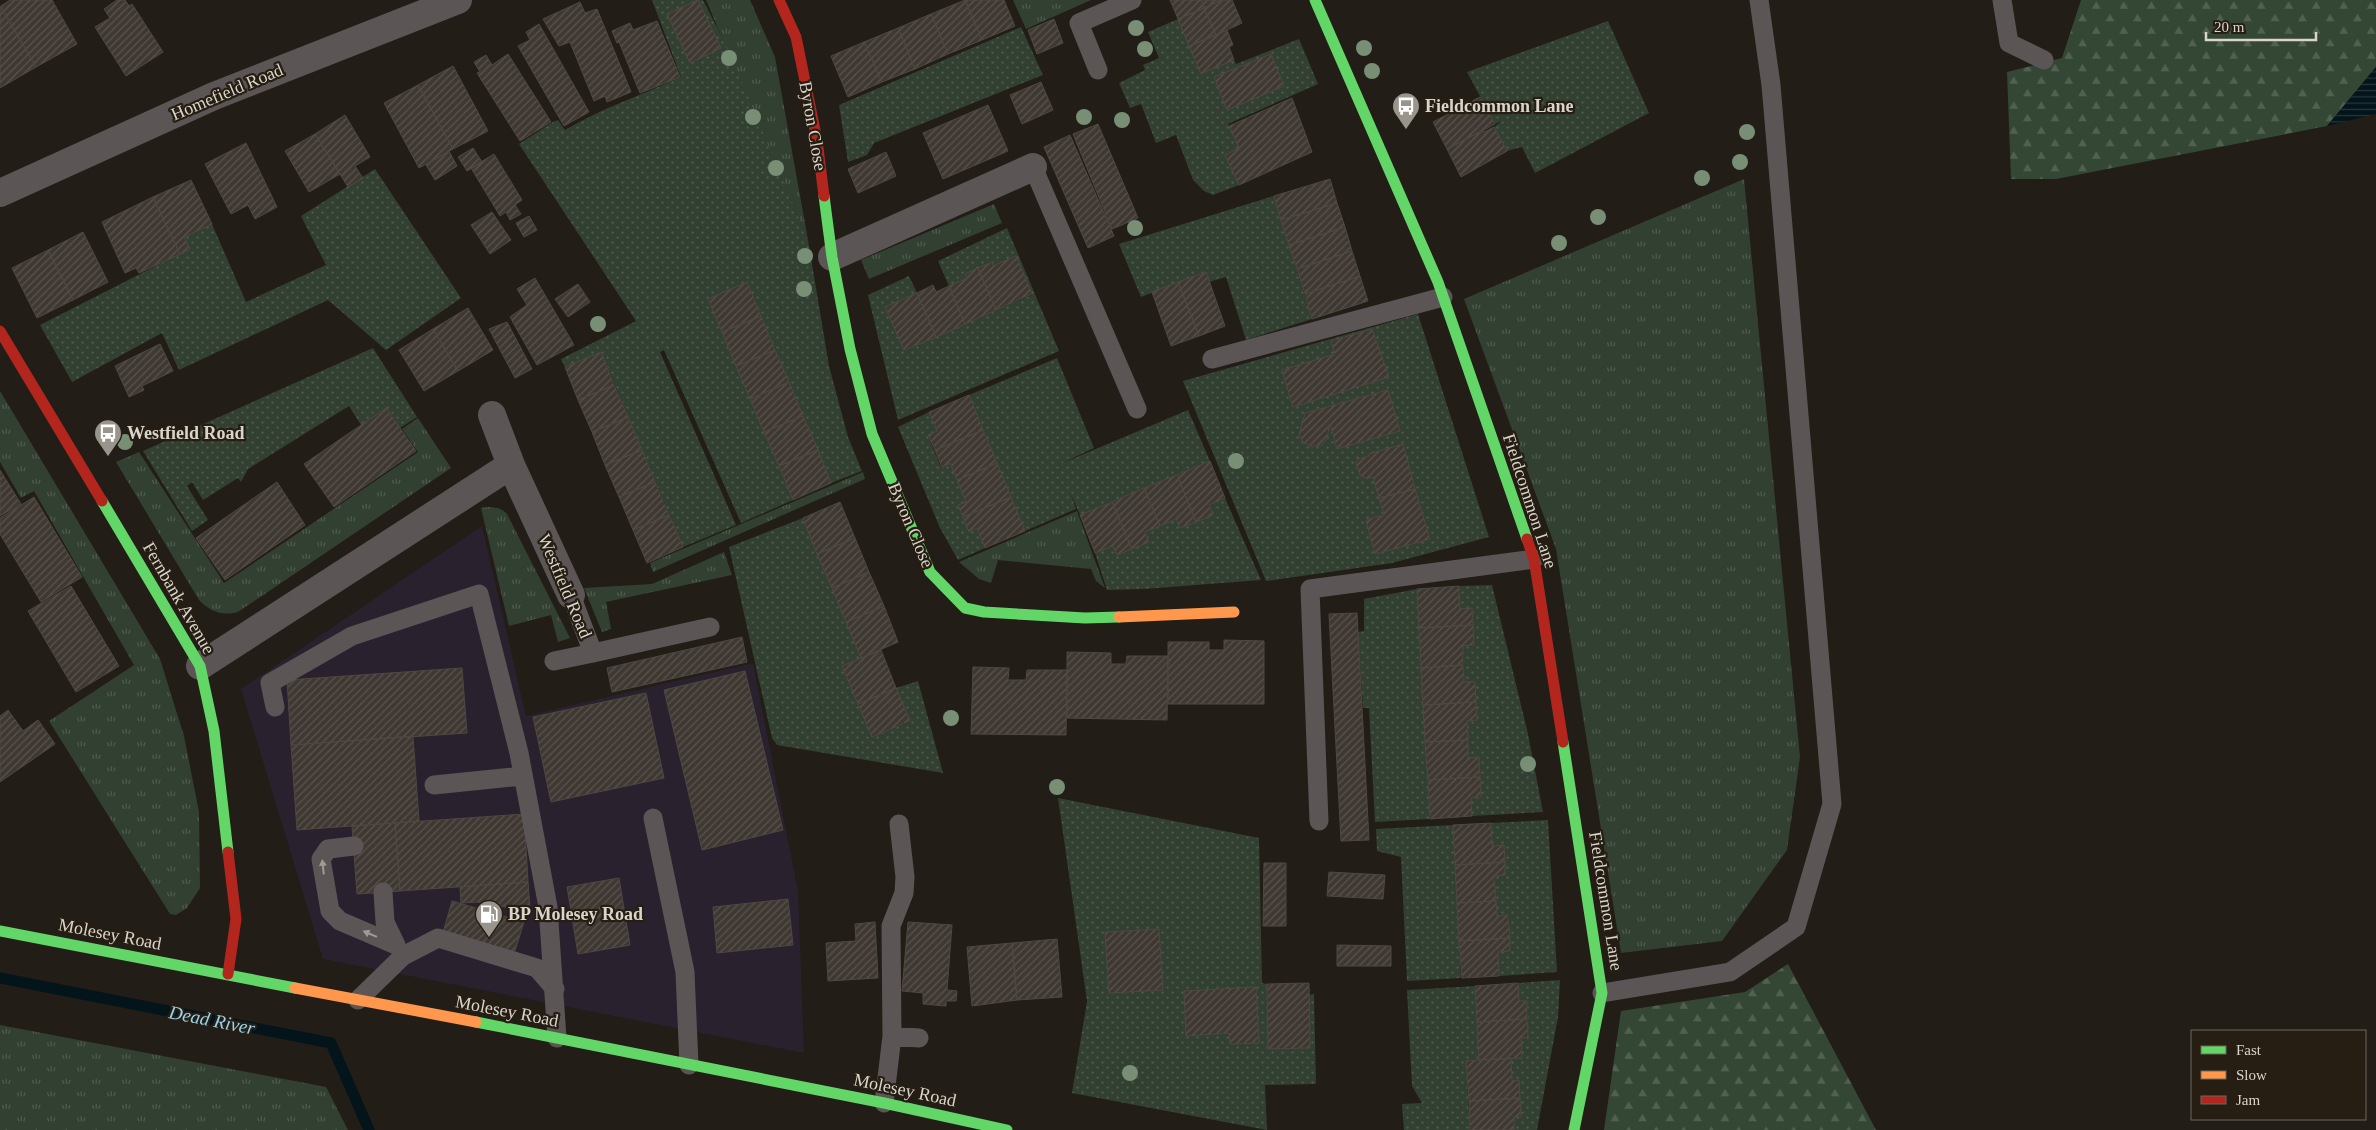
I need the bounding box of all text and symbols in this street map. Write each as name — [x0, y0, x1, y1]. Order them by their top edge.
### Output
scale bar — [2206, 10, 2316, 42]
text: 20 m — [2214, 19, 2245, 35]
street label: Homefield Road — [168, 59, 286, 125]
street label: Byron Close — [795, 80, 831, 172]
bus stop icon: Fieldcommon Lane — [1391, 91, 1421, 130]
place label: Fieldcommon Lane — [1425, 96, 1574, 116]
bus stop icon: Westfield Road — [93, 418, 123, 457]
place label: Westfield Road — [127, 423, 245, 443]
street label: Fieldcommon Lane — [1499, 431, 1561, 571]
street label: Byron Close — [884, 479, 938, 571]
street label: Westfield Road — [534, 531, 596, 641]
street label: Fernbank Avenue — [139, 538, 219, 658]
street label: Fieldcommon Lane — [1585, 830, 1627, 972]
one-way arrow — [319, 858, 327, 874]
fuel station icon: BP Molesey Road — [474, 899, 504, 938]
place label: BP Molesey Road — [508, 904, 643, 924]
street label: Molesey Road — [57, 914, 163, 954]
one-way arrow — [362, 930, 377, 938]
street label: Molesey Road — [454, 991, 560, 1031]
water label: Dead River — [166, 1001, 257, 1039]
legend — [2191, 1030, 2366, 1120]
text: Fast — [2236, 1042, 2262, 1058]
text: Slow — [2236, 1067, 2267, 1083]
street label: Molesey Road — [852, 1069, 958, 1111]
text: Jam — [2236, 1092, 2260, 1108]

